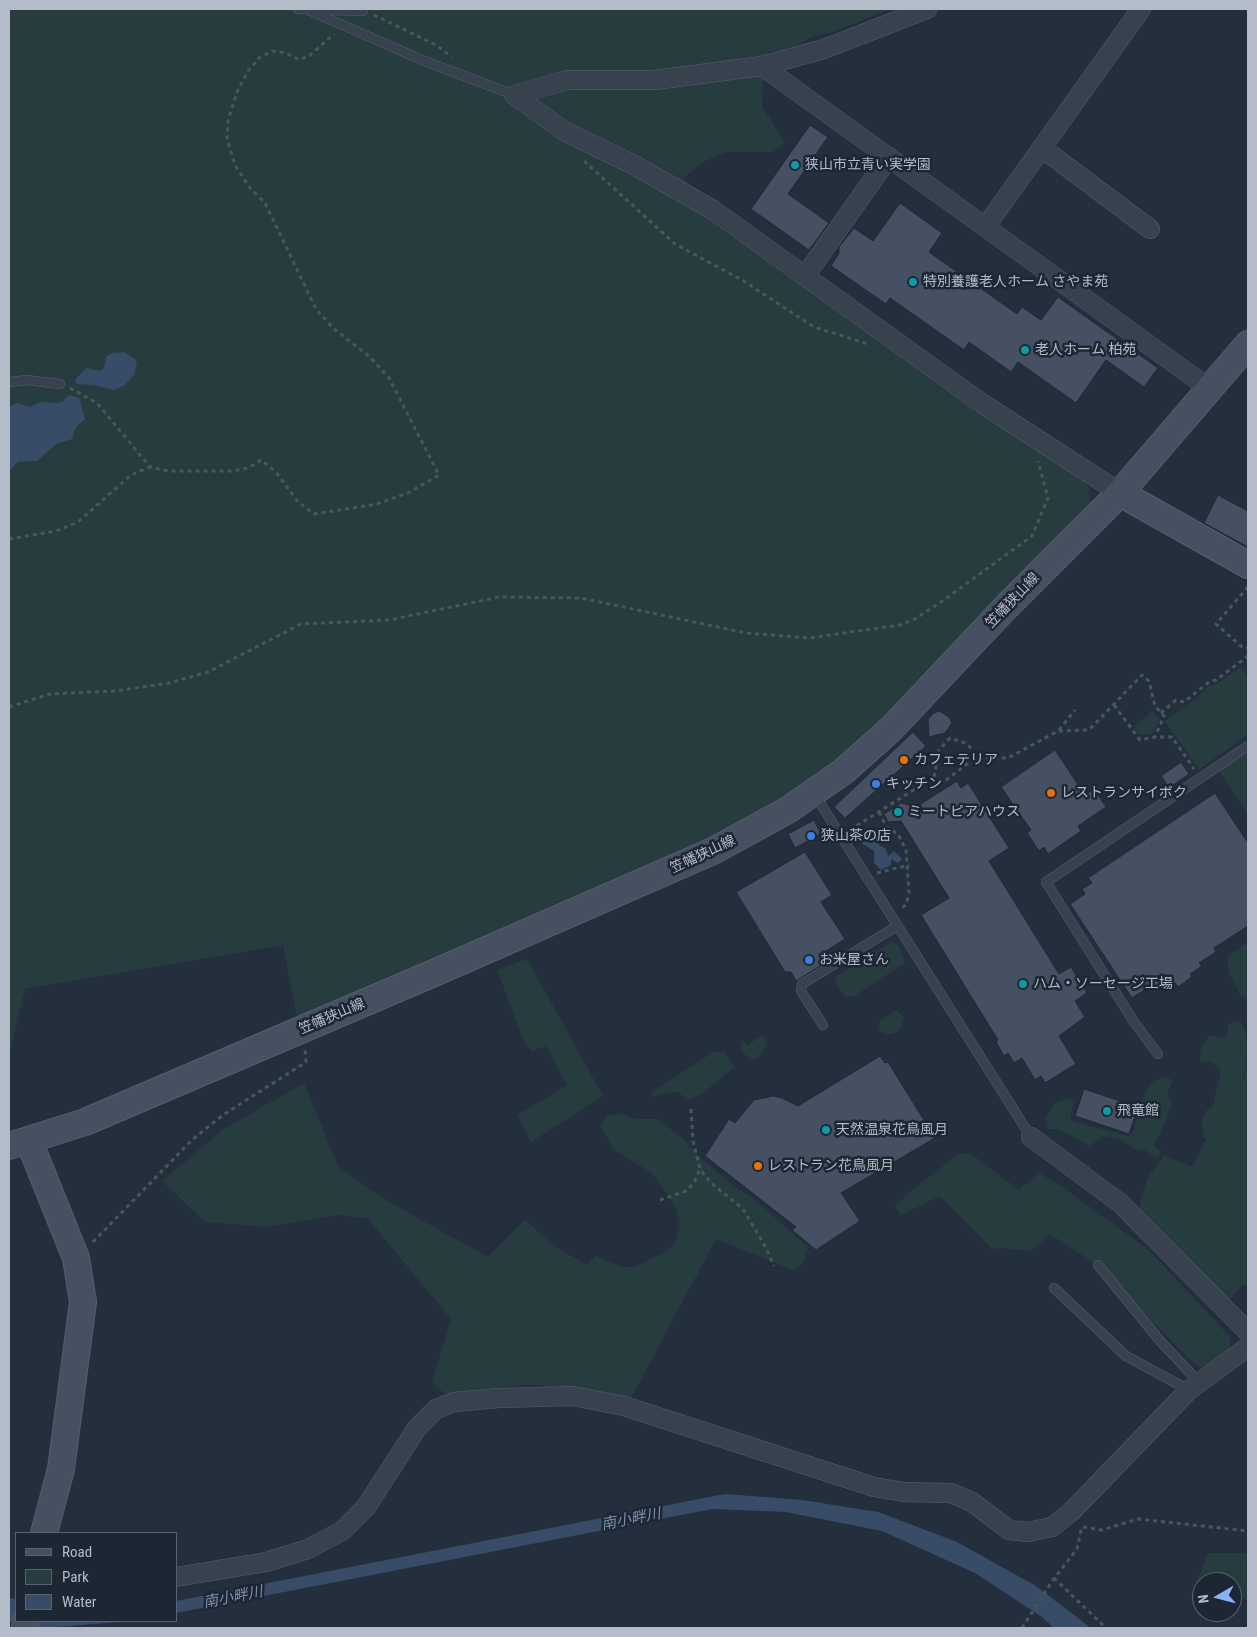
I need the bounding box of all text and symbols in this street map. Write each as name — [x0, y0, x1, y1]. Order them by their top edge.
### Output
place label: 狭山市立青い実学園 — [805, 157, 931, 173]
marker: 狭山市立青い実学園 — [789, 159, 801, 171]
place label: 特別養護老人ホーム さやま苑 — [923, 274, 1108, 290]
marker: 特別養護老人ホーム さやま苑 — [907, 276, 919, 288]
place label: 老人ホーム 柏苑 — [1035, 342, 1136, 358]
marker: 老人ホーム 柏苑 — [1019, 344, 1031, 356]
street label: 笠幡狭山線 — [983, 570, 1043, 632]
place label: カフェテリア — [914, 752, 998, 768]
marker: カフェテリア — [898, 754, 910, 766]
place label: キッチン — [886, 776, 942, 792]
marker: キッチン — [870, 778, 882, 790]
place label: レストランサイボク — [1061, 785, 1187, 801]
marker: レストランサイボク — [1045, 787, 1057, 799]
place label: ミートピアハウス — [908, 804, 1020, 820]
marker: ミートピアハウス — [892, 806, 904, 818]
place label: 狭山茶の店 — [821, 828, 891, 844]
marker: 狭山茶の店 — [805, 830, 817, 842]
street label: 笠幡狭山線 — [668, 833, 738, 877]
place label: お米屋さん — [819, 952, 889, 968]
marker: お米屋さん — [803, 954, 815, 966]
place label: ハム・ソーセージ工場 — [1033, 976, 1173, 992]
marker: ハム・ソーセージ工場 — [1017, 978, 1029, 990]
street label: 笠幡狭山線 — [297, 996, 367, 1038]
place label: 飛竜館 — [1117, 1103, 1159, 1119]
marker: 飛竜館 — [1101, 1105, 1113, 1117]
place label: 天然温泉花鳥風月 — [836, 1122, 948, 1138]
marker: 天然温泉花鳥風月 — [820, 1124, 832, 1136]
place label: レストラン花鳥風月 — [768, 1158, 894, 1174]
marker: レストラン花鳥風月 — [752, 1160, 764, 1172]
water label: 南小畔川 — [600, 1505, 662, 1535]
legend — [15, 1532, 178, 1622]
text: Road — [62, 1543, 92, 1561]
text: Park — [62, 1568, 89, 1586]
north arrow — [1192, 1572, 1242, 1622]
water label: 南小畔川 — [202, 1583, 264, 1613]
text: Water — [62, 1593, 96, 1611]
text: N — [1195, 1594, 1212, 1604]

